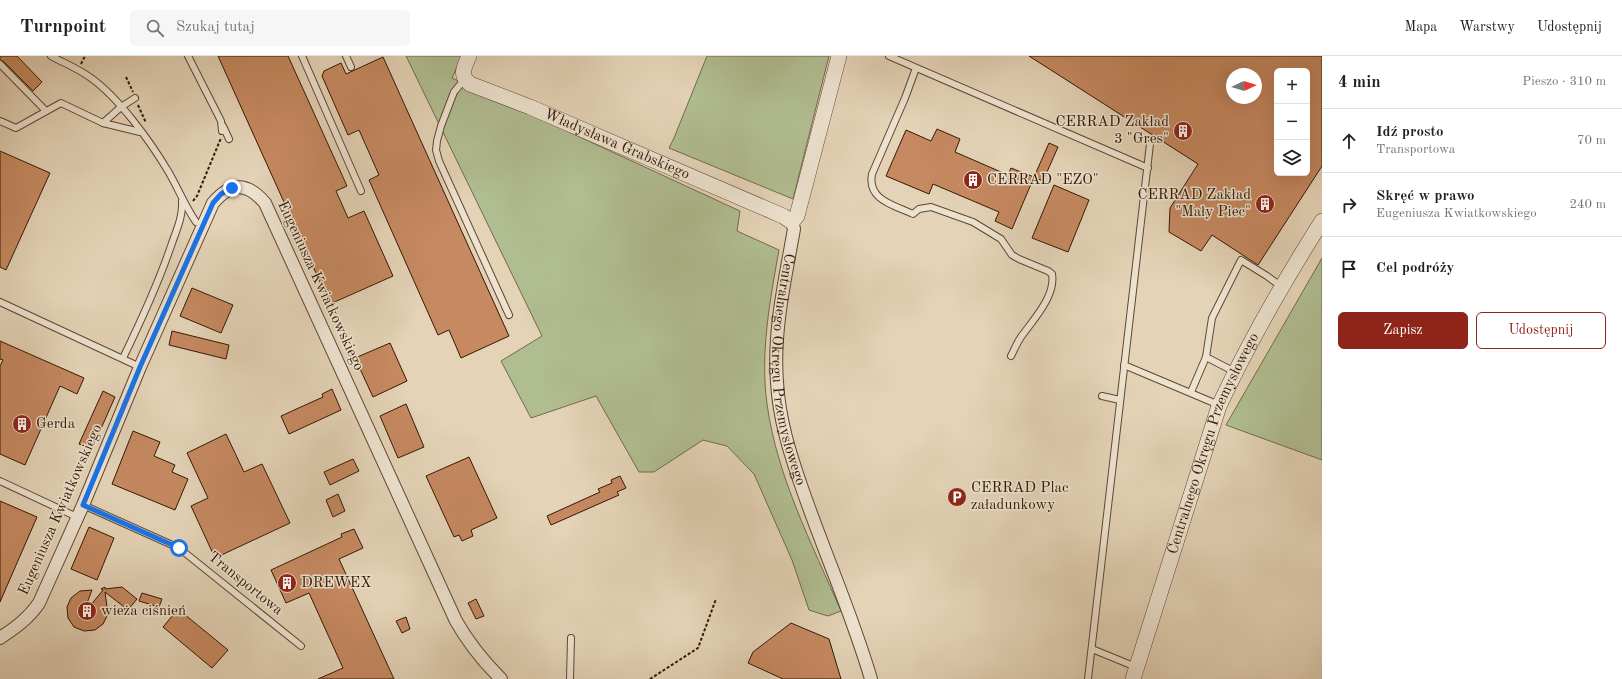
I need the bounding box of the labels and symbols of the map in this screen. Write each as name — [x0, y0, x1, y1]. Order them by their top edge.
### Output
north arrow — [1226, 68, 1262, 104]
street label: Władysława Grabskiego — [542, 106, 692, 182]
place label: CERRAD Zakład 3 "Gres" — [1055, 115, 1169, 147]
building icon: CERRAD Zakład 3 "Gres" — [1172, 120, 1194, 142]
building icon: CERRAD "EZO" — [962, 169, 984, 191]
place label: CERRAD "EZO" — [987, 173, 1099, 188]
route end — [223, 179, 241, 197]
place label: CERRAD Zakład "Mały Piec" — [1137, 188, 1251, 220]
building icon: CERRAD Zakład "Mały Piec" — [1254, 193, 1276, 215]
street label: Eugeniusza Kwiatkowskiego — [274, 199, 366, 373]
street label: Centralnego Okręgu Przemysłowego — [769, 252, 808, 487]
street label: Centralnego Okręgu Przemysłowego — [1165, 331, 1262, 556]
building icon: Gerda — [11, 413, 33, 435]
place label: Gerda — [36, 417, 76, 432]
street label: Eugeniusza Kwiatkowskiego — [16, 422, 106, 598]
place label: CERRAD Plac załadunkowy — [971, 481, 1069, 513]
parking icon: CERRAD Plac załadunkowy — [946, 486, 968, 508]
route start — [170, 539, 188, 557]
street label: Transportowa — [205, 549, 286, 619]
building icon: DREWEX — [276, 572, 298, 594]
place label: DREWEX — [301, 576, 371, 591]
building icon: wieża ciśnień — [76, 600, 98, 622]
place label: wieża ciśnień — [101, 604, 186, 619]

